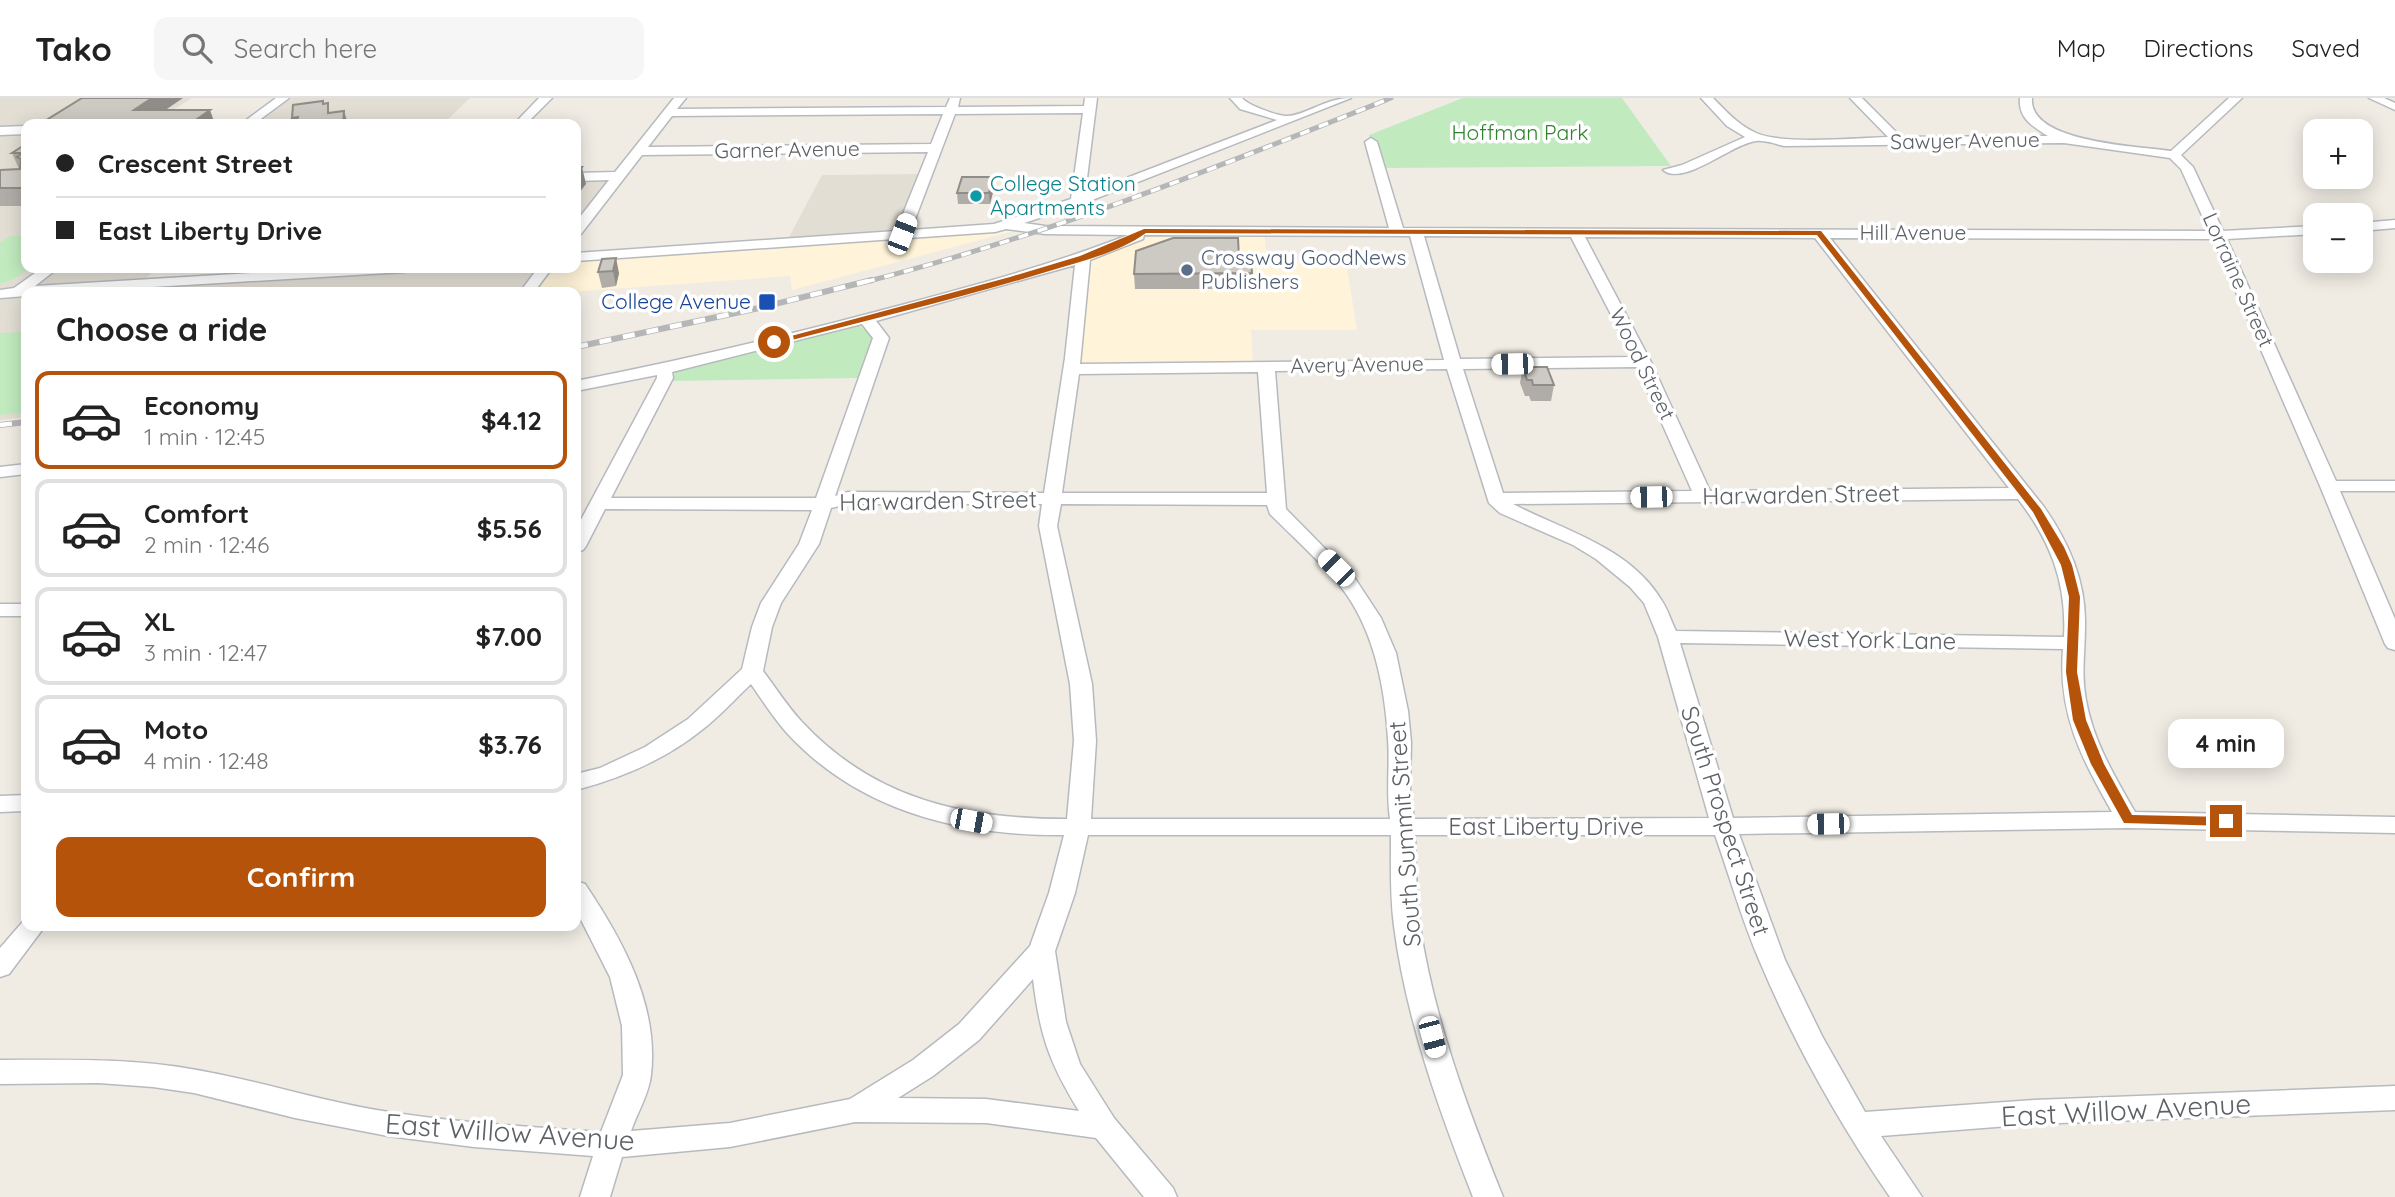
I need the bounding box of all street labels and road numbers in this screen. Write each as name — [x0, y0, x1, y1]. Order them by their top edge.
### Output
street label: Sawyer Avenue — [1890, 126, 2040, 154]
street label: Garner Avenue — [714, 135, 860, 163]
street label: Lorraine Street — [2198, 208, 2280, 351]
street label: Hill Avenue — [1860, 219, 1966, 245]
street label: Wood Street — [1605, 303, 1681, 424]
street label: Avery Avenue — [1290, 350, 1424, 378]
street label: Harwarden Street — [1702, 477, 1900, 511]
street label: Harwarden Street — [839, 483, 1037, 517]
street label: West York Lane — [1783, 622, 1957, 656]
street label: South Prospect Street — [1675, 702, 1777, 939]
street label: South Summit Street — [1381, 720, 1427, 948]
street label: East Liberty Drive — [1448, 811, 1644, 841]
street label: East Willow Avenue — [2000, 1085, 2252, 1134]
street label: East Willow Avenue — [384, 1105, 636, 1158]

